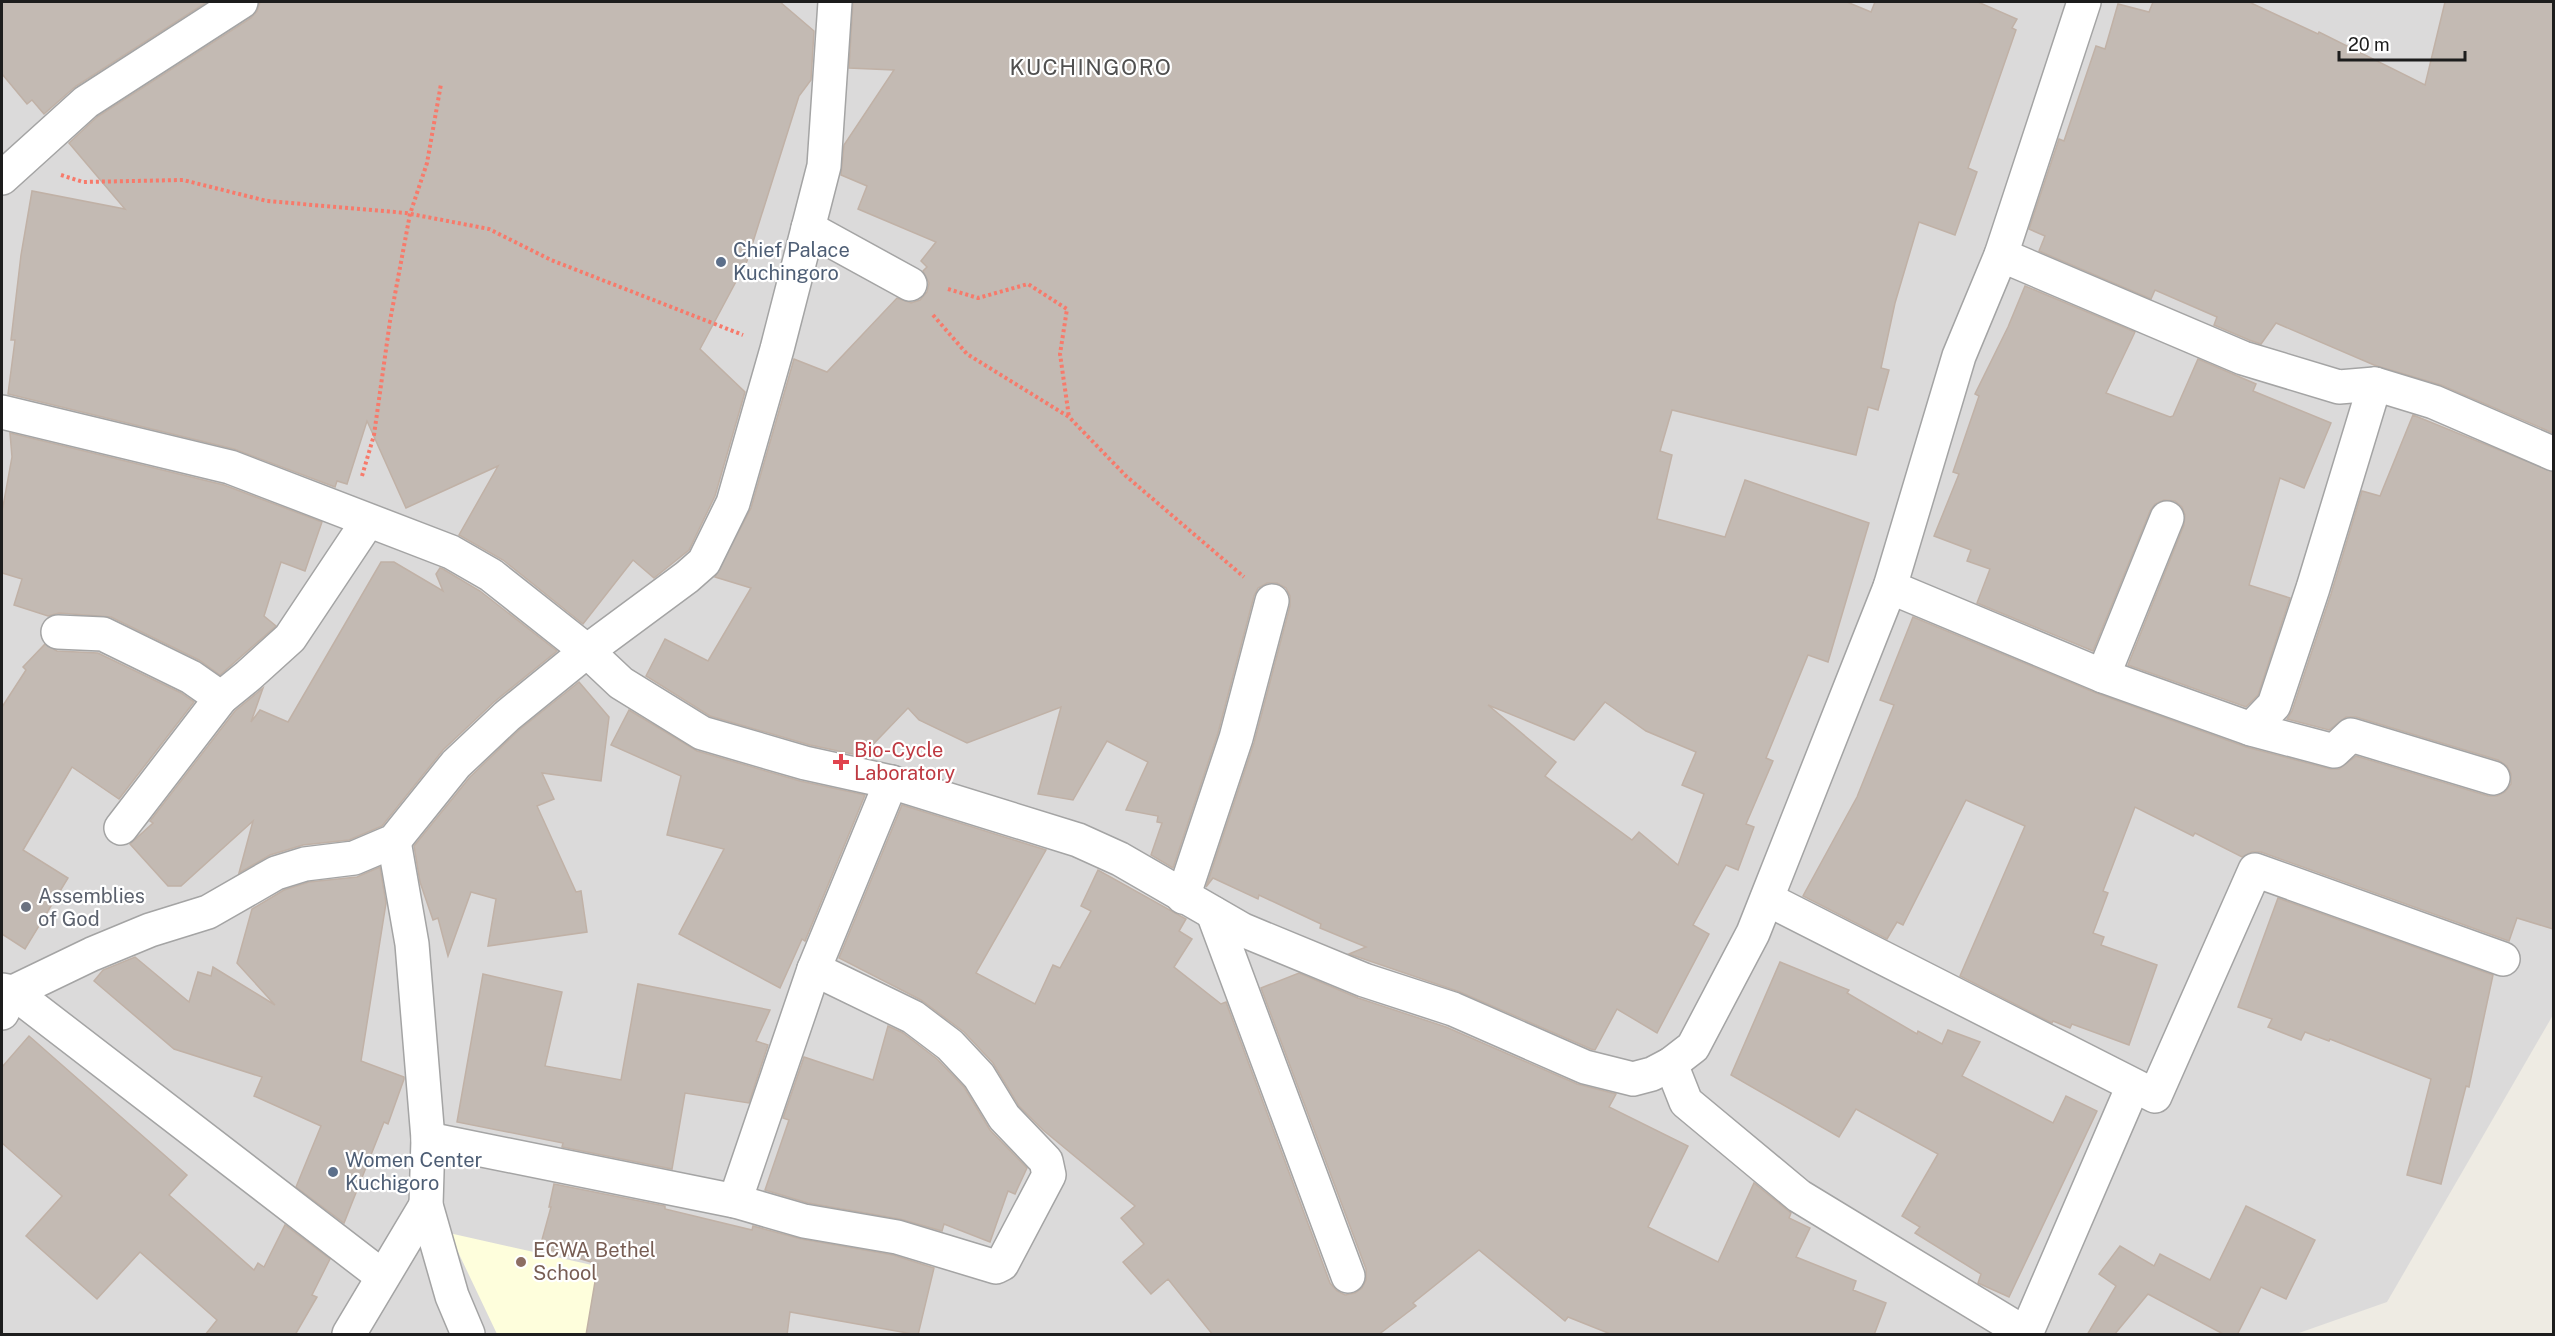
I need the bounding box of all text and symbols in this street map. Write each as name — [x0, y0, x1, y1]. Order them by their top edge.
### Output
scale bar — [2339, 24, 2465, 62]
text: 20 m — [2348, 34, 2390, 55]
district label: KUCHINGORO — [1010, 54, 1172, 80]
place label: Chief Palace Kuchingoro — [733, 238, 850, 285]
marker: Chief Palace Kuchingoro — [714, 255, 728, 269]
place label: Bio-Cycle Laboratory — [854, 738, 956, 785]
marker: Bio-Cycle Laboratory — [832, 753, 850, 771]
place label: Assemblies of God — [38, 884, 145, 931]
marker: Assemblies of God — [19, 900, 33, 914]
place label: Women Center Kuchigoro — [345, 1148, 483, 1195]
marker: Women Center Kuchigoro — [326, 1165, 340, 1179]
place label: ECWA Bethel School — [533, 1238, 656, 1285]
marker: ECWA Bethel School — [514, 1255, 528, 1269]

